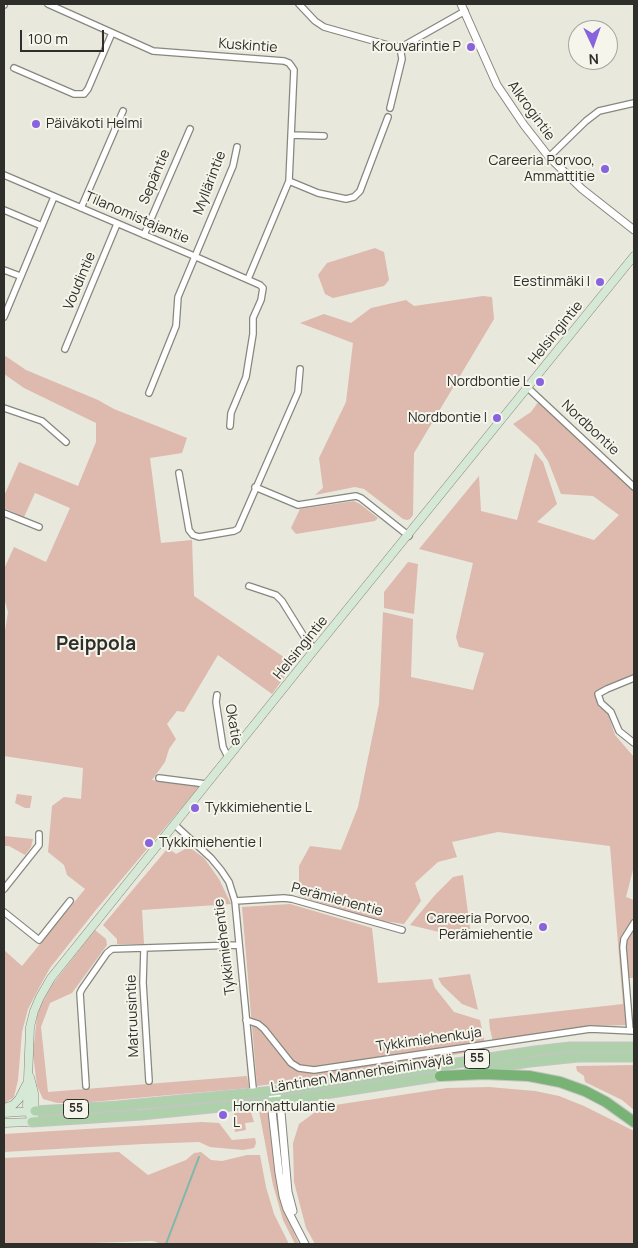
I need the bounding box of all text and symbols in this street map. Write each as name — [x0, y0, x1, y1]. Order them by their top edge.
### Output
scale bar — [22, 20, 106, 52]
north arrow — [568, 20, 618, 70]
text: 100 m — [28, 28, 68, 49]
street label: Kuskintie — [218, 36, 278, 56]
place label: Krouvarintie P — [372, 39, 461, 55]
marker: Krouvarintie P — [465, 41, 477, 53]
text: N — [588, 50, 599, 69]
street label: Alkrogintie — [504, 78, 558, 144]
place label: Päiväkoti Helmi — [46, 116, 143, 132]
marker: Päiväkoti Helmi — [30, 118, 42, 130]
street label: Sepäntie — [136, 147, 174, 207]
street label: Myllärintie — [190, 149, 230, 217]
place label: Careeria Porvoo, Ammattitie — [488, 153, 595, 186]
marker: Careeria Porvoo, Ammattitie — [599, 163, 611, 175]
street label: Tilanomistajantie — [82, 188, 192, 248]
street label: Voudintie — [60, 250, 100, 312]
place label: Eestinmäki I — [513, 274, 590, 290]
marker: Eestinmäki I — [594, 276, 606, 288]
street label: Helsingintie — [525, 298, 587, 368]
place label: Nordbontie L — [447, 374, 530, 390]
marker: Nordbontie L — [534, 376, 546, 388]
street label: Nordbontie — [558, 397, 622, 459]
place label: Nordbontie I — [408, 410, 487, 426]
marker: Nordbontie I — [491, 412, 503, 424]
street label: Helsingintie — [270, 613, 332, 683]
district label: Peippola — [56, 634, 136, 656]
street label: Okatie — [221, 703, 245, 747]
place label: Tykkimiehentie L — [205, 800, 312, 816]
marker: Tykkimiehentie L — [189, 802, 201, 814]
place label: Tykkimiehentie I — [159, 835, 262, 851]
marker: Tykkimiehentie I — [143, 837, 155, 849]
street label: Perämiehentie — [289, 880, 385, 920]
street label: Tykkimiehentie — [211, 898, 239, 996]
place label: Careeria Porvoo, Perämiehentie — [426, 911, 533, 944]
marker: Careeria Porvoo, Perämiehentie — [537, 921, 549, 933]
street label: Matruusintie — [123, 974, 143, 1058]
street label: Tykkimiehenkuja — [375, 1024, 483, 1056]
road number: 55 — [464, 1050, 490, 1068]
street label: Läntinen Mannerheiminväylä — [270, 1051, 454, 1097]
place label: Hornhattulantie L — [233, 1099, 335, 1132]
road number: 55 — [64, 1100, 88, 1118]
marker: Hornhattulantie L — [217, 1109, 229, 1121]

